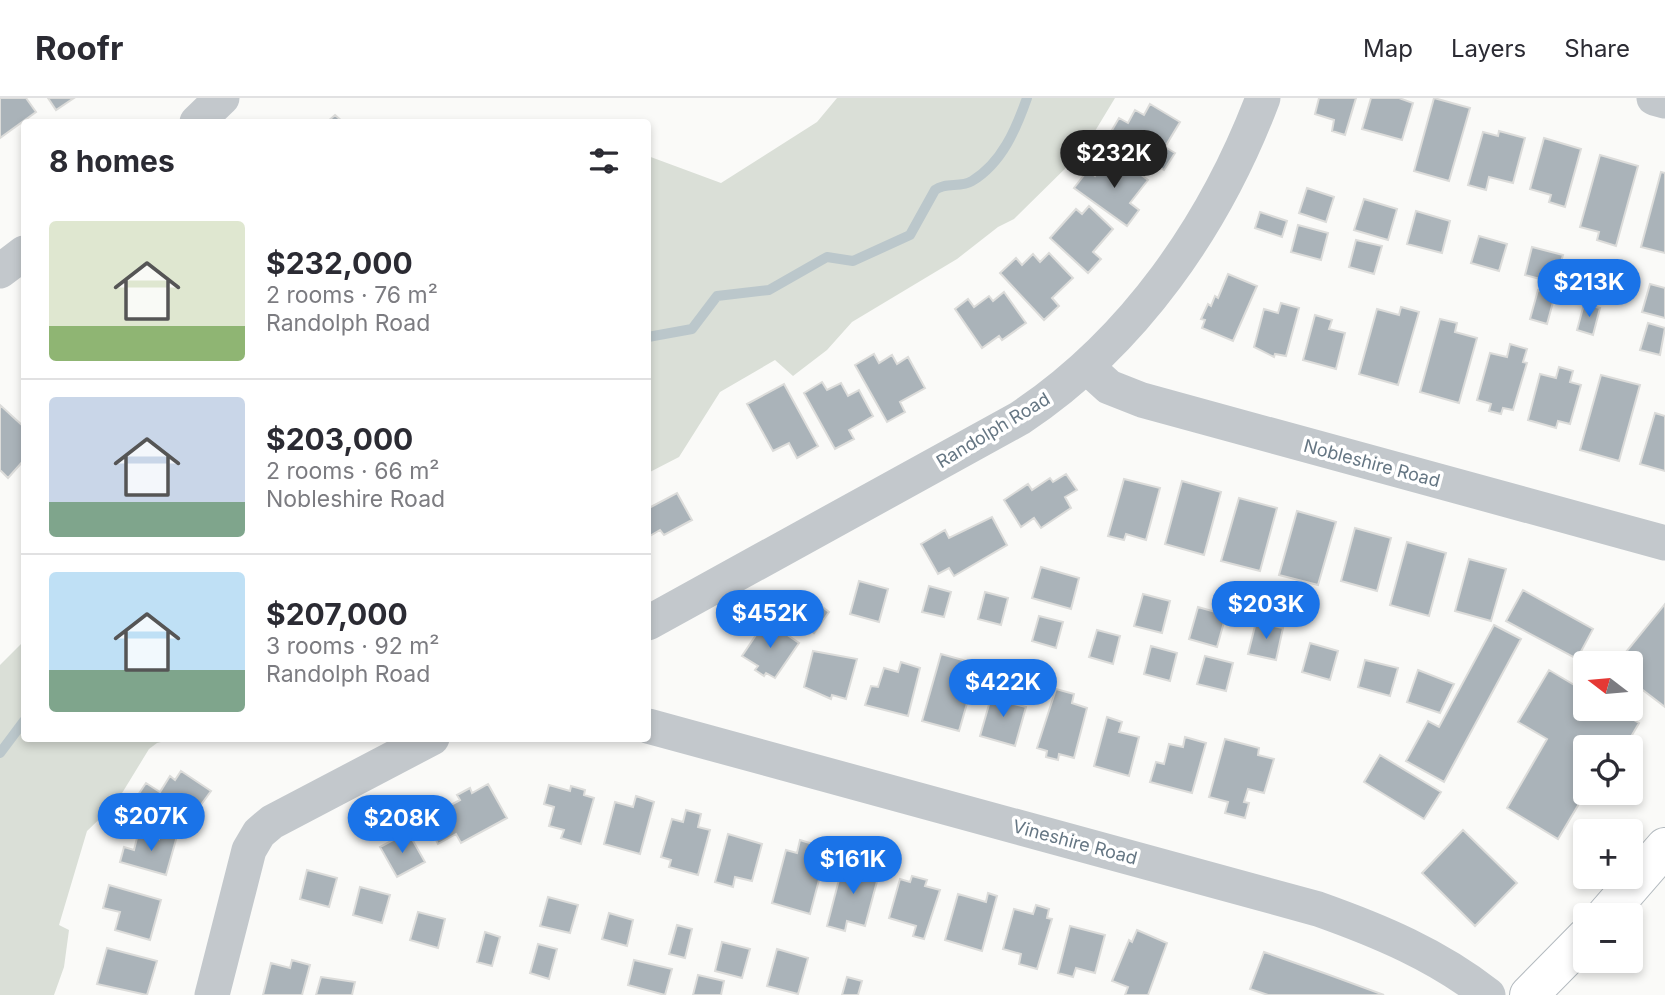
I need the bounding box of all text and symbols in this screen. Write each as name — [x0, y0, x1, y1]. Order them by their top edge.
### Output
text: Roofr — [35, 28, 123, 68]
text: Map — [1363, 34, 1413, 63]
text: Layers — [1451, 34, 1526, 63]
text: Share — [1564, 34, 1630, 63]
pin: $232K — [1065, 130, 1163, 190]
text: $232K — [1076, 139, 1152, 167]
icon: filters — [585, 142, 623, 180]
text: 8 homes — [49, 143, 175, 179]
text: $232,000 — [266, 245, 413, 281]
icon: home — [105, 249, 189, 333]
pin: $213K — [1540, 260, 1638, 319]
text: $213K — [1554, 268, 1624, 296]
text: 2 rooms · 76 m² — [266, 281, 438, 309]
text: Randolph Road — [266, 309, 430, 337]
street label: Randolph Road — [932, 388, 1054, 472]
text: $203,000 — [266, 421, 413, 457]
icon: home — [105, 425, 189, 509]
street label: Nobleshire Road — [1302, 435, 1442, 491]
text: 2 rooms · 66 m² — [266, 457, 440, 485]
text: Nobleshire Road — [266, 485, 445, 513]
pin: $203K — [1217, 582, 1315, 641]
pin: $452K — [721, 590, 819, 650]
text: $203K — [1228, 590, 1304, 618]
text: $207,000 — [266, 596, 408, 632]
text: $452K — [732, 599, 808, 627]
icon: home — [105, 600, 189, 684]
text: 3 rooms · 92 m² — [266, 632, 439, 660]
north arrow — [1573, 651, 1643, 721]
map controls — [1573, 651, 1643, 973]
text: Randolph Road — [266, 660, 430, 688]
pin: $422K — [954, 660, 1052, 719]
text: $422K — [965, 668, 1041, 696]
button: locate — [1573, 735, 1643, 805]
pin: $207K — [102, 794, 200, 853]
pin: $208K — [353, 796, 451, 855]
text: $207K — [114, 802, 188, 830]
text: $208K — [364, 804, 440, 832]
street label: Vineshire Road — [1011, 815, 1139, 869]
button: + — [1573, 819, 1643, 889]
pin: $161K — [804, 836, 902, 896]
text: $161K — [820, 845, 886, 873]
button: − — [1573, 903, 1643, 973]

